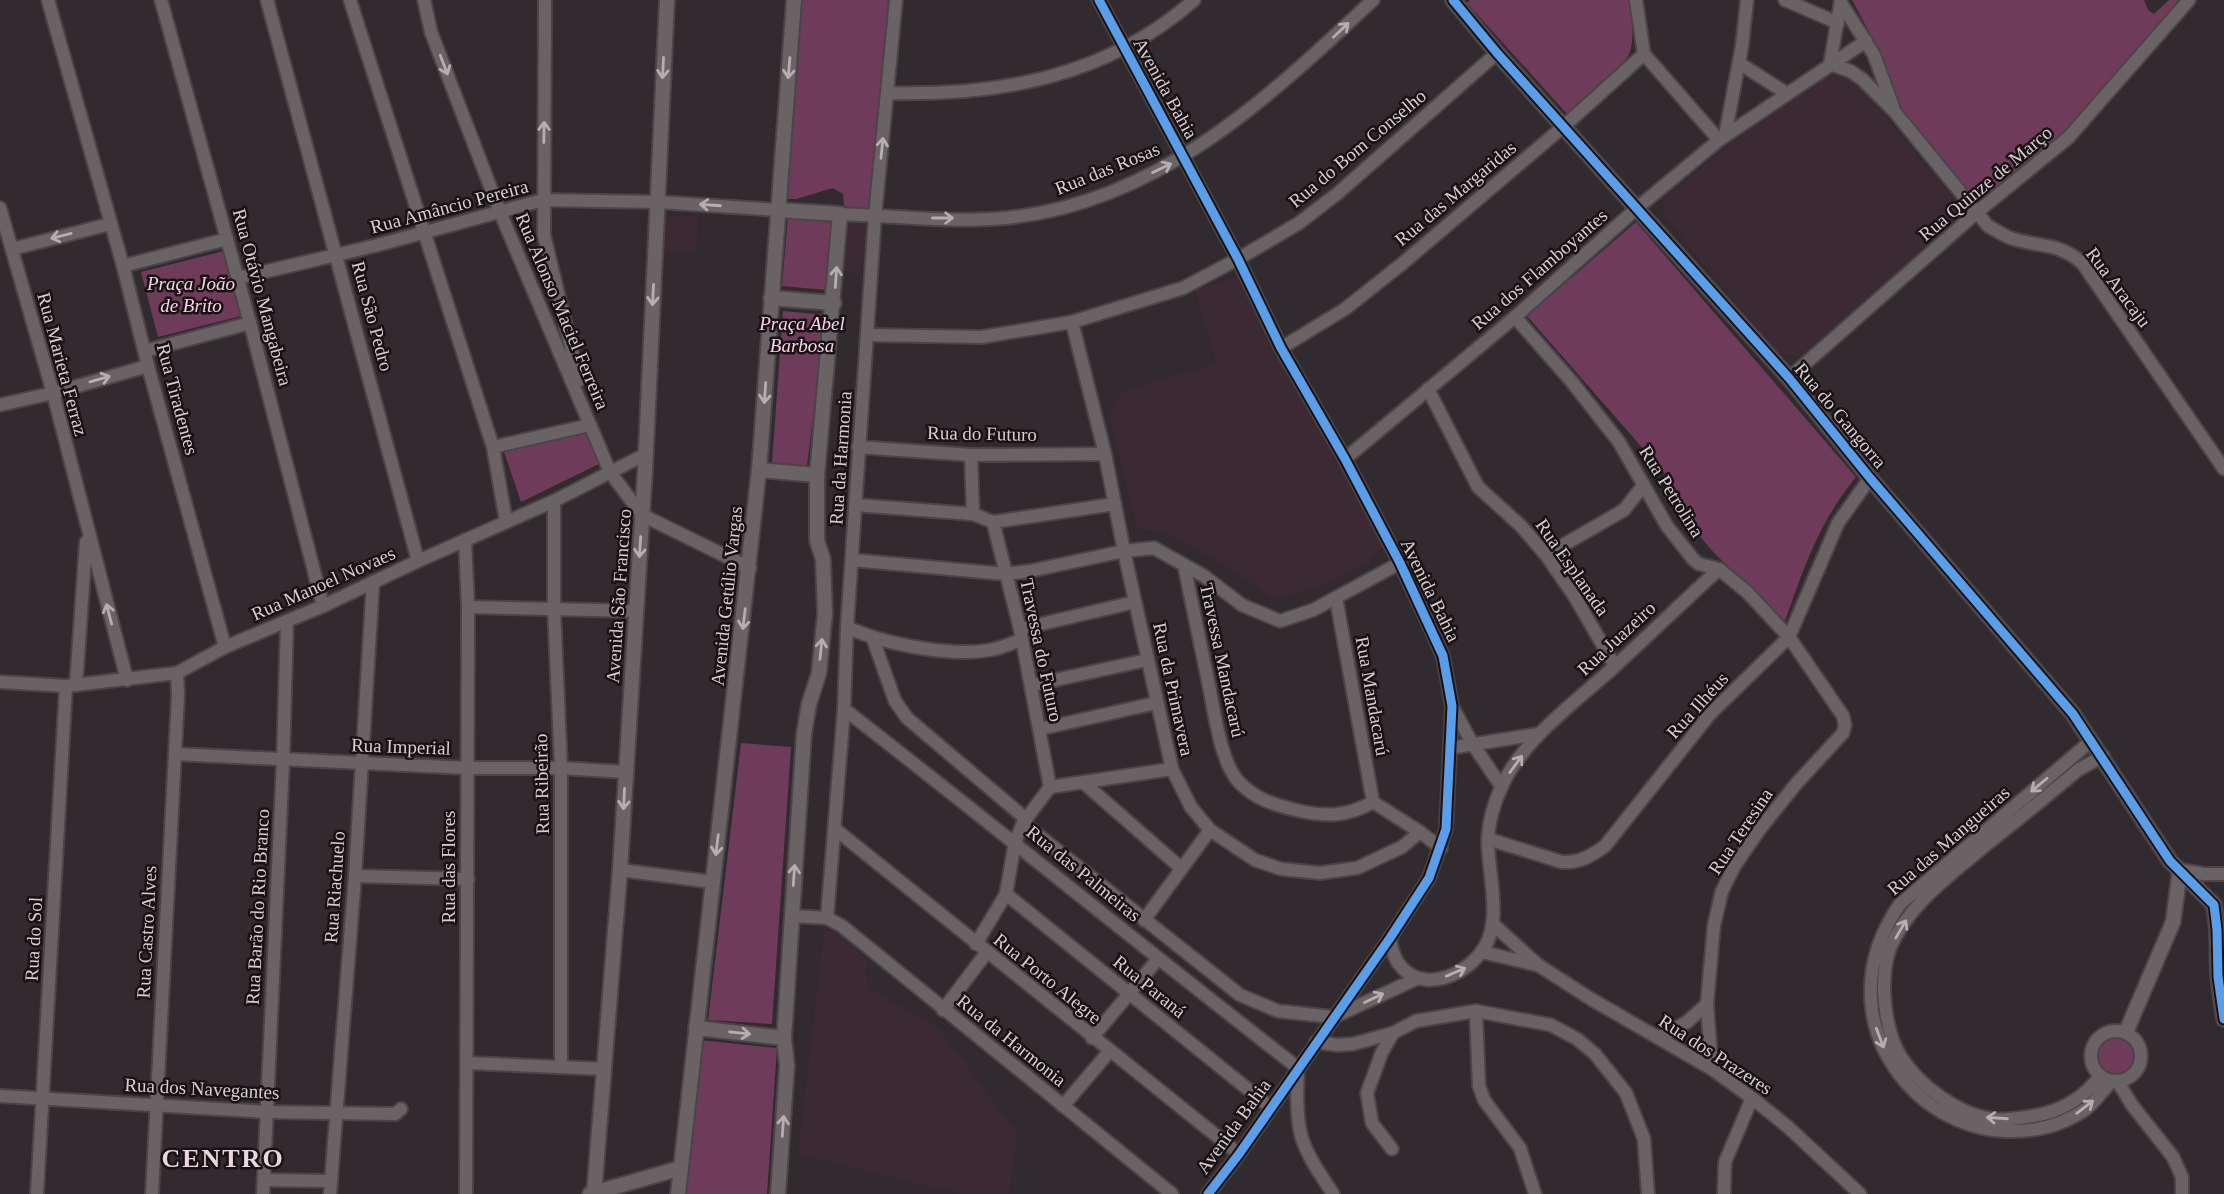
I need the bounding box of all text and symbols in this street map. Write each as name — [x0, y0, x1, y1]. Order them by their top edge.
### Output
one-way arrow — [1332, 21, 1349, 38]
street label: Avenida Bahia — [1129, 34, 1202, 143]
one-way arrow — [438, 54, 451, 75]
one-way arrow — [657, 56, 670, 79]
one-way arrow — [782, 56, 795, 79]
street label: Rua do Bom Conselho — [1284, 85, 1430, 212]
one-way arrow — [537, 121, 550, 144]
street label: Rua Quinze de Março — [1915, 122, 2056, 245]
one-way arrow — [875, 137, 888, 159]
street label: Rua das Margaridas — [1390, 137, 1520, 250]
street label: Rua das Rosas — [1052, 138, 1162, 199]
one-way arrow — [1151, 161, 1172, 175]
street label: Rua Amâncio Pereira — [368, 175, 531, 238]
one-way arrow — [698, 199, 721, 212]
street label: Rua dos Flamboyantes — [1467, 205, 1612, 334]
street label: Rua Otávio Mangabeira — [229, 206, 296, 389]
street label: Rua Alonso Maciel Ferreira — [512, 210, 614, 413]
one-way arrow — [931, 211, 954, 225]
one-way arrow — [50, 230, 73, 244]
street label: Rua Aracaju — [2082, 243, 2156, 332]
street label: Rua São Pedro — [348, 259, 397, 373]
one-way arrow — [830, 266, 843, 289]
park label: Praça João de Brito — [146, 273, 235, 316]
one-way arrow — [647, 284, 660, 307]
street label: Rua Marieta Ferraz — [33, 290, 92, 438]
park label: Praça Abel Barbosa — [758, 313, 845, 356]
street label: Rua Tiradentes — [153, 341, 202, 457]
street label: Rua do Gangorra — [1791, 358, 1891, 473]
one-way arrow — [89, 372, 111, 385]
one-way arrow — [758, 381, 771, 403]
street label: Rua da Harmonia — [825, 390, 856, 526]
street label: Rua do Futuro — [927, 422, 1037, 445]
street label: Rua Petrolina — [1635, 442, 1708, 541]
street label: Avenida Getúlio Vargas — [707, 505, 746, 687]
street label: Avenida São Francisco — [602, 508, 635, 684]
street label: Rua Esplanada — [1531, 515, 1614, 620]
one-way arrow — [633, 535, 646, 558]
street label: Avenida Bahia — [1397, 535, 1465, 646]
street label: Rua Manoel Novaes — [248, 542, 398, 625]
street label: Travessa do Futuro — [1016, 577, 1067, 724]
street label: Travessa Mandacarú — [1196, 581, 1249, 740]
street label: Rua Juazeiro — [1573, 597, 1660, 680]
one-way arrow — [102, 604, 115, 626]
one-way arrow — [737, 607, 750, 630]
street label: Rua da Primavera — [1149, 620, 1198, 758]
street label: Rua Mandacarú — [1352, 635, 1393, 758]
one-way arrow — [815, 639, 828, 661]
street label: Rua Ilhéus — [1662, 668, 1733, 743]
street label: Rua Ribeirão — [530, 733, 553, 835]
street label: Rua Imperial — [351, 734, 451, 759]
one-way arrow — [1508, 755, 1523, 774]
one-way arrow — [2031, 777, 2049, 793]
street label: Rua das Mangueiras — [1883, 782, 2014, 899]
street label: Rua Teresina — [1704, 784, 1777, 878]
one-way arrow — [617, 787, 630, 810]
street label: Rua Barão do Rio Branco — [242, 808, 273, 1006]
street label: Rua das Flores — [438, 811, 459, 923]
street label: Rua das Palmeiras — [1023, 821, 1145, 926]
street label: Rua Riachuelo — [320, 830, 349, 944]
one-way arrow — [710, 833, 723, 856]
one-way arrow — [788, 864, 801, 886]
street label: Rua Castro Alves — [133, 865, 160, 999]
street label: Rua do Sol — [21, 896, 46, 982]
one-way arrow — [1895, 919, 1908, 940]
street label: Rua Porto Alegre — [990, 929, 1106, 1028]
street label: Rua Paraná — [1109, 951, 1191, 1022]
one-way arrow — [1445, 964, 1466, 977]
street label: Rua da Harmonia — [953, 990, 1071, 1091]
one-way arrow — [1363, 991, 1384, 1004]
street label: Rua dos Prazeres — [1655, 1010, 1776, 1099]
one-way arrow — [728, 1027, 751, 1040]
one-way arrow — [1874, 1027, 1887, 1049]
street label: Rua dos Navegantes — [124, 1074, 280, 1103]
street label: Avenida Bahia — [1192, 1074, 1275, 1178]
one-way arrow — [2075, 1100, 2094, 1115]
one-way arrow — [1986, 1111, 2008, 1124]
one-way arrow — [776, 1115, 789, 1138]
district label: CENTRO — [161, 1144, 285, 1173]

